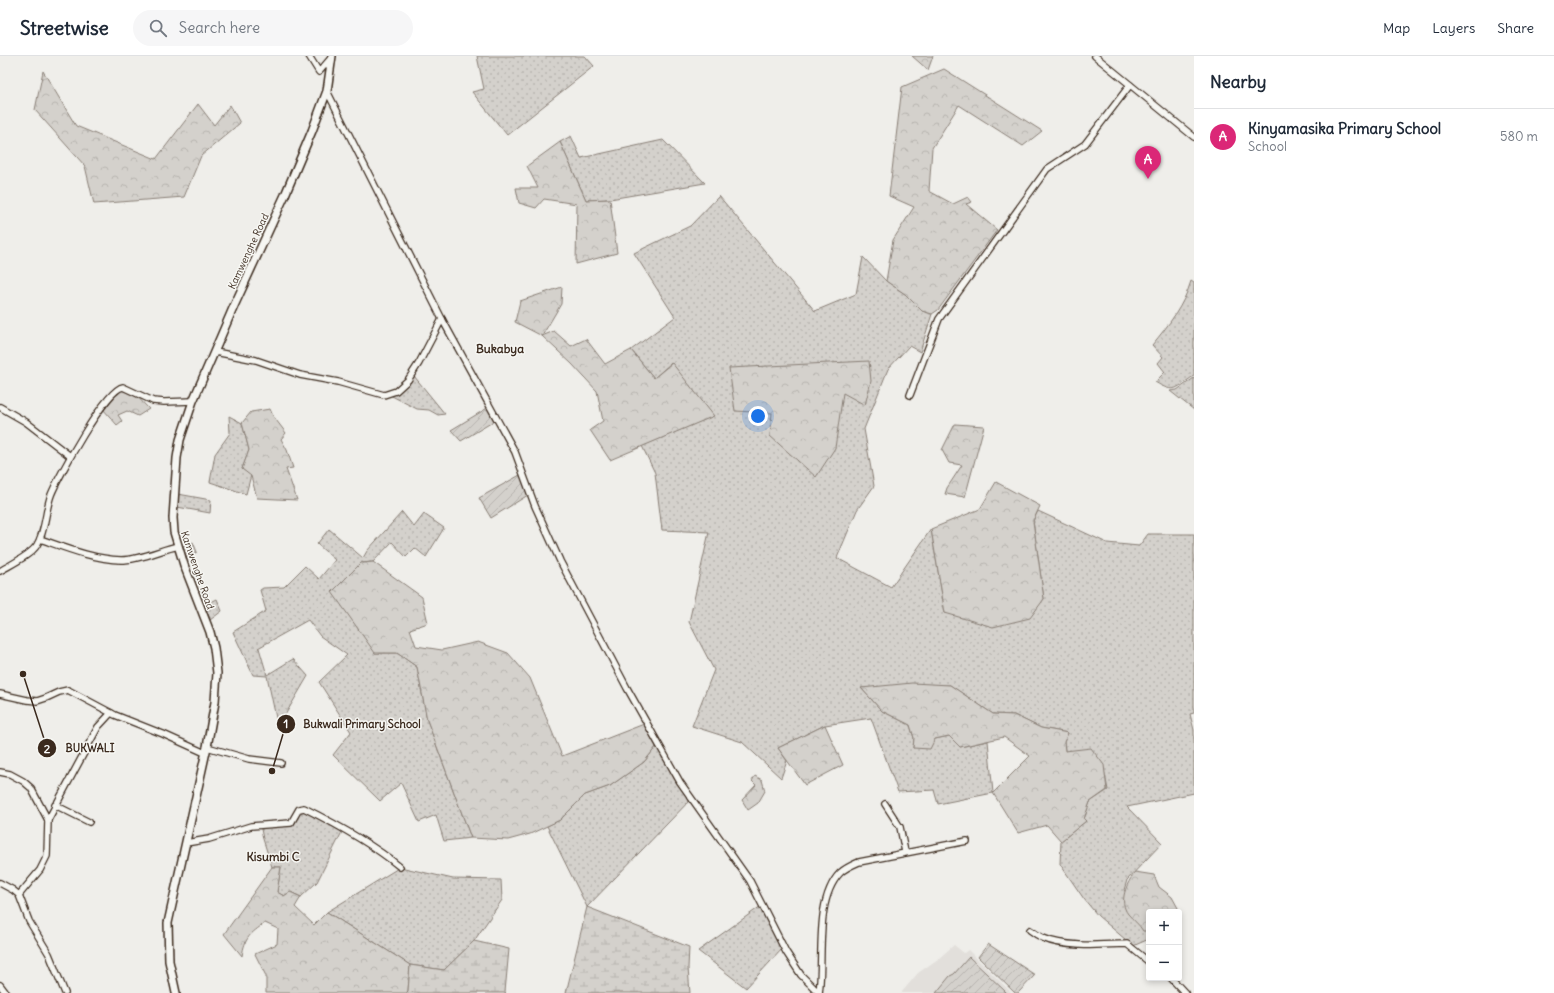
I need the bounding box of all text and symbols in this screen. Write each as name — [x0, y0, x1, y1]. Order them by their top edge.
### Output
search box — [133, 10, 413, 46]
text: Streetwise — [20, 16, 109, 40]
icon: search — [147, 17, 169, 39]
text: Search here — [179, 18, 260, 37]
text: Map — [1383, 19, 1410, 37]
text: Layers — [1432, 19, 1475, 37]
text: Share — [1497, 19, 1534, 37]
text: Nearby — [1210, 71, 1266, 93]
text: Kinyamasika Primary School — [1248, 119, 1441, 138]
text: A — [1219, 128, 1227, 145]
text: 580 m — [1500, 128, 1538, 145]
text: School — [1248, 138, 1287, 155]
pin: A — [1135, 146, 1161, 179]
street label: Kamwenghe Road — [225, 211, 272, 291]
district label: Bukabya — [476, 341, 524, 357]
your location — [748, 406, 768, 426]
street label: Kamwenghe Road — [178, 529, 217, 611]
callout: Bukwali Primary School — [276, 712, 429, 735]
text: 1 — [284, 716, 288, 731]
text: Bukwali Primary School — [303, 717, 421, 732]
callout: BUKWALI — [37, 737, 122, 760]
text: 2 — [44, 741, 51, 756]
text: BUKWALI — [65, 741, 115, 755]
district label: Kisumbi C — [246, 849, 300, 864]
map controls — [1146, 909, 1182, 981]
button: + — [1146, 909, 1182, 945]
button: − — [1146, 945, 1182, 981]

